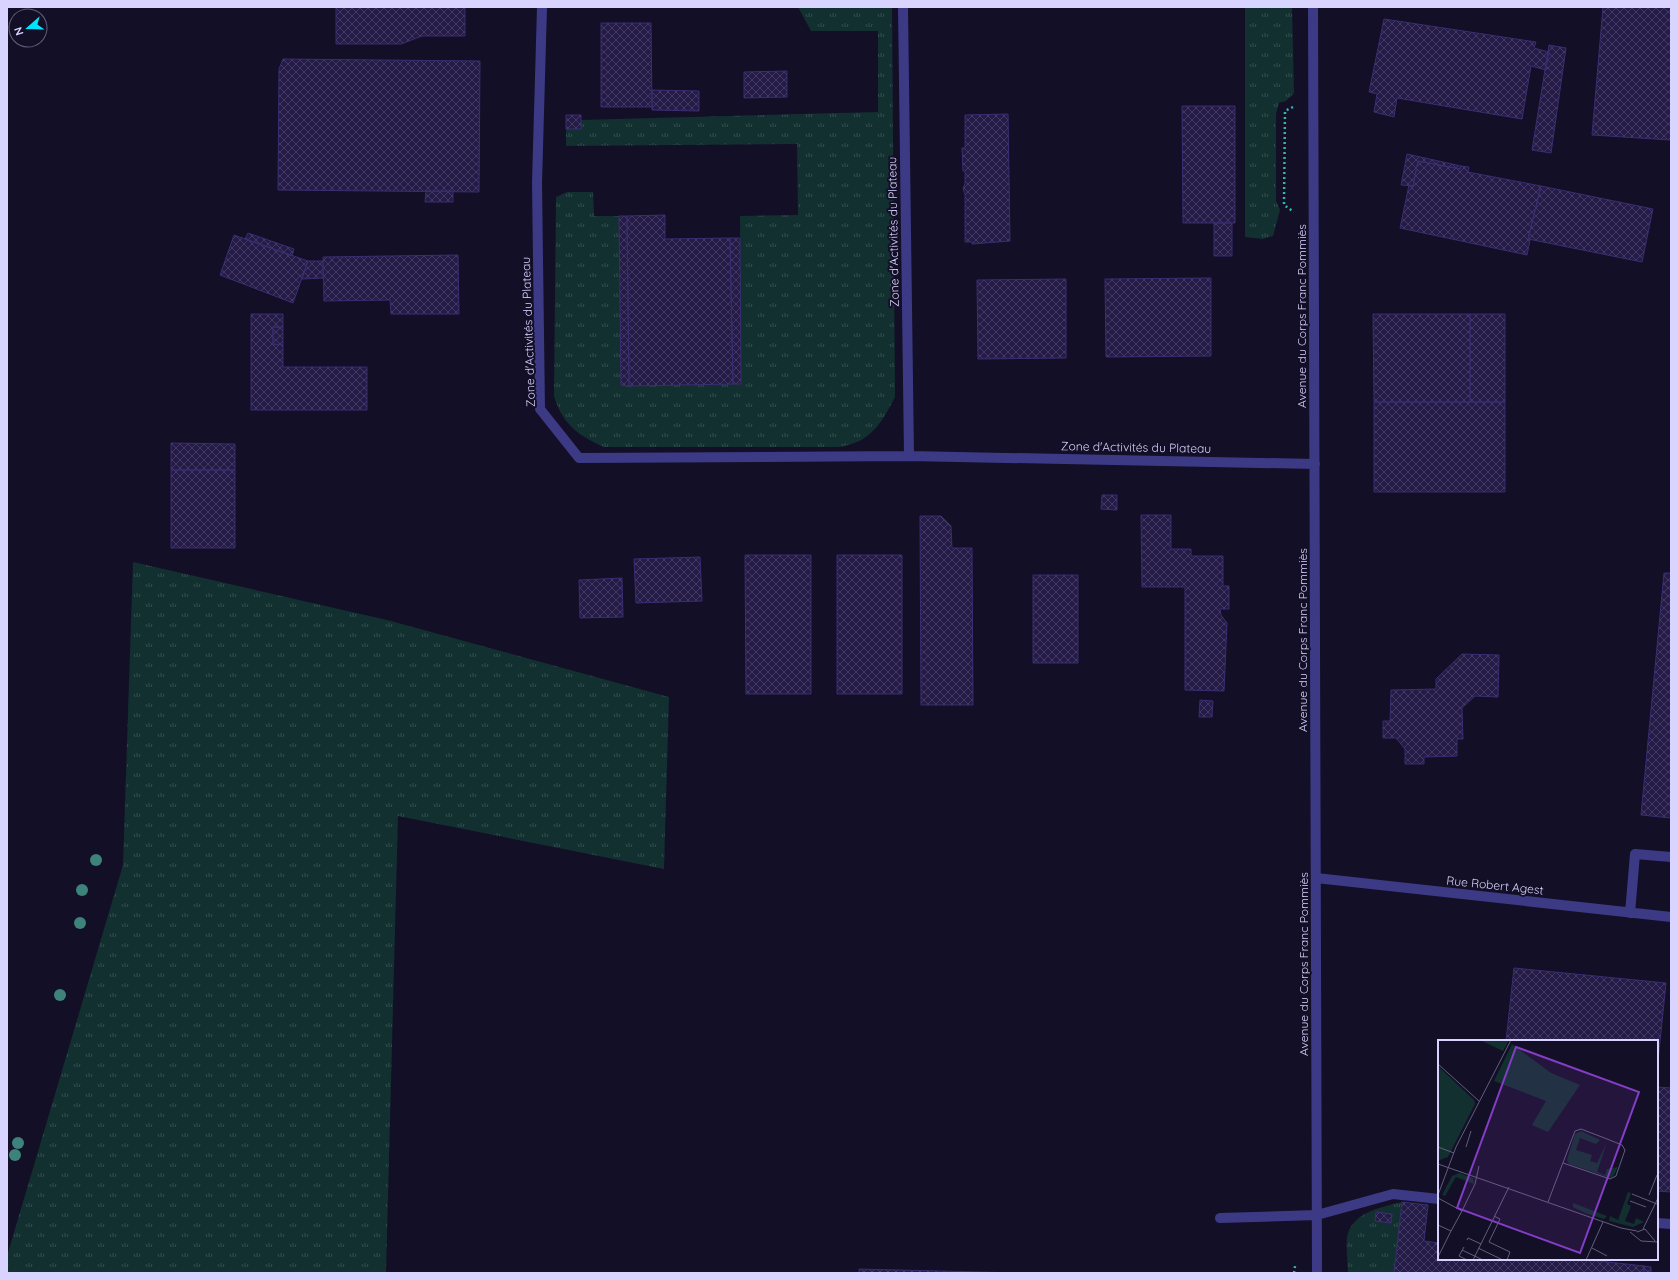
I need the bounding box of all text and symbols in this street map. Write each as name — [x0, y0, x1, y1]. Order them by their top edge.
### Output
north arrow — [8, 8, 48, 48]
text: N — [11, 25, 27, 38]
street label: Zone d'Activités du Plateau — [884, 157, 902, 307]
street label: Avenue du Corps Franc Pommiès — [1294, 224, 1309, 408]
street label: Zone d'Activités du Plateau — [518, 257, 538, 407]
street label: Zone d'Activités du Plateau — [1061, 438, 1211, 456]
street label: Avenue du Corps Franc Pommiès — [1295, 548, 1310, 732]
street label: Avenue du Corps Franc Pommiès — [1296, 872, 1311, 1056]
street label: Rue Robert Agest — [1446, 872, 1544, 898]
inset map — [1438, 1040, 1658, 1260]

